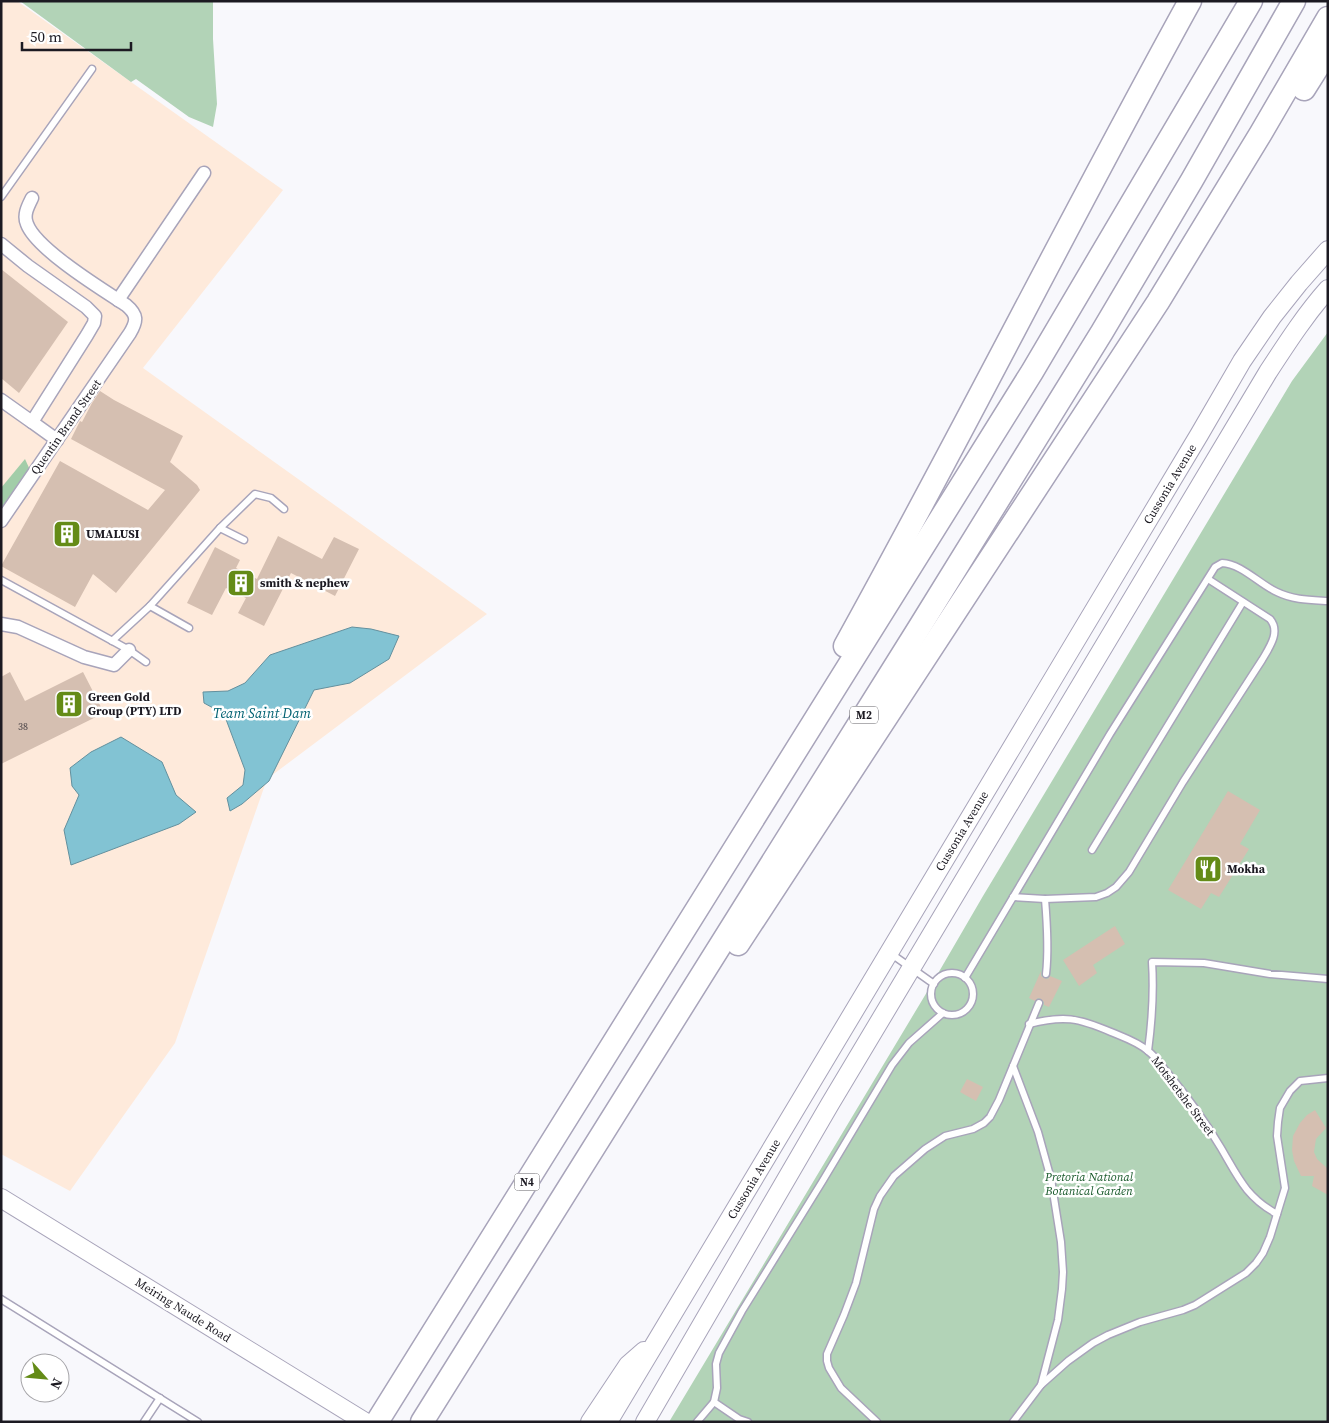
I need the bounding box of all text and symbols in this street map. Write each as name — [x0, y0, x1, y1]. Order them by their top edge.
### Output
scale bar — [22, 20, 131, 52]
text: 50 m — [30, 26, 62, 47]
street label: Quentin Brand Street — [27, 376, 105, 478]
street label: Cussonia Avenue — [1140, 441, 1200, 527]
building icon: UMALUSI — [52, 519, 82, 549]
place label: UMALUSI — [86, 526, 140, 542]
building icon: smith & nephew — [226, 568, 256, 598]
place label: smith & nephew — [260, 575, 350, 591]
building icon: Green Gold Group (PTY) LTD — [54, 689, 84, 719]
place label: Green Gold Group (PTY) LTD — [88, 689, 182, 719]
water label: Team Saint Dam — [213, 703, 311, 723]
road number: M2 — [850, 706, 878, 724]
house number: 38 — [18, 720, 28, 733]
street label: Cussonia Avenue — [932, 788, 992, 874]
restaurant icon: Mokha — [1193, 854, 1223, 884]
place label: Mokha — [1227, 861, 1266, 877]
street label: Motshetshe Street — [1148, 1053, 1218, 1139]
street label: Cussonia Avenue — [724, 1136, 784, 1222]
park label: Pretoria National Botanical Garden — [1044, 1169, 1134, 1199]
road number: N4 — [514, 1174, 540, 1190]
street label: Meiring Naude Road — [132, 1274, 234, 1346]
north arrow — [20, 1353, 70, 1403]
text: N — [45, 1375, 68, 1393]

